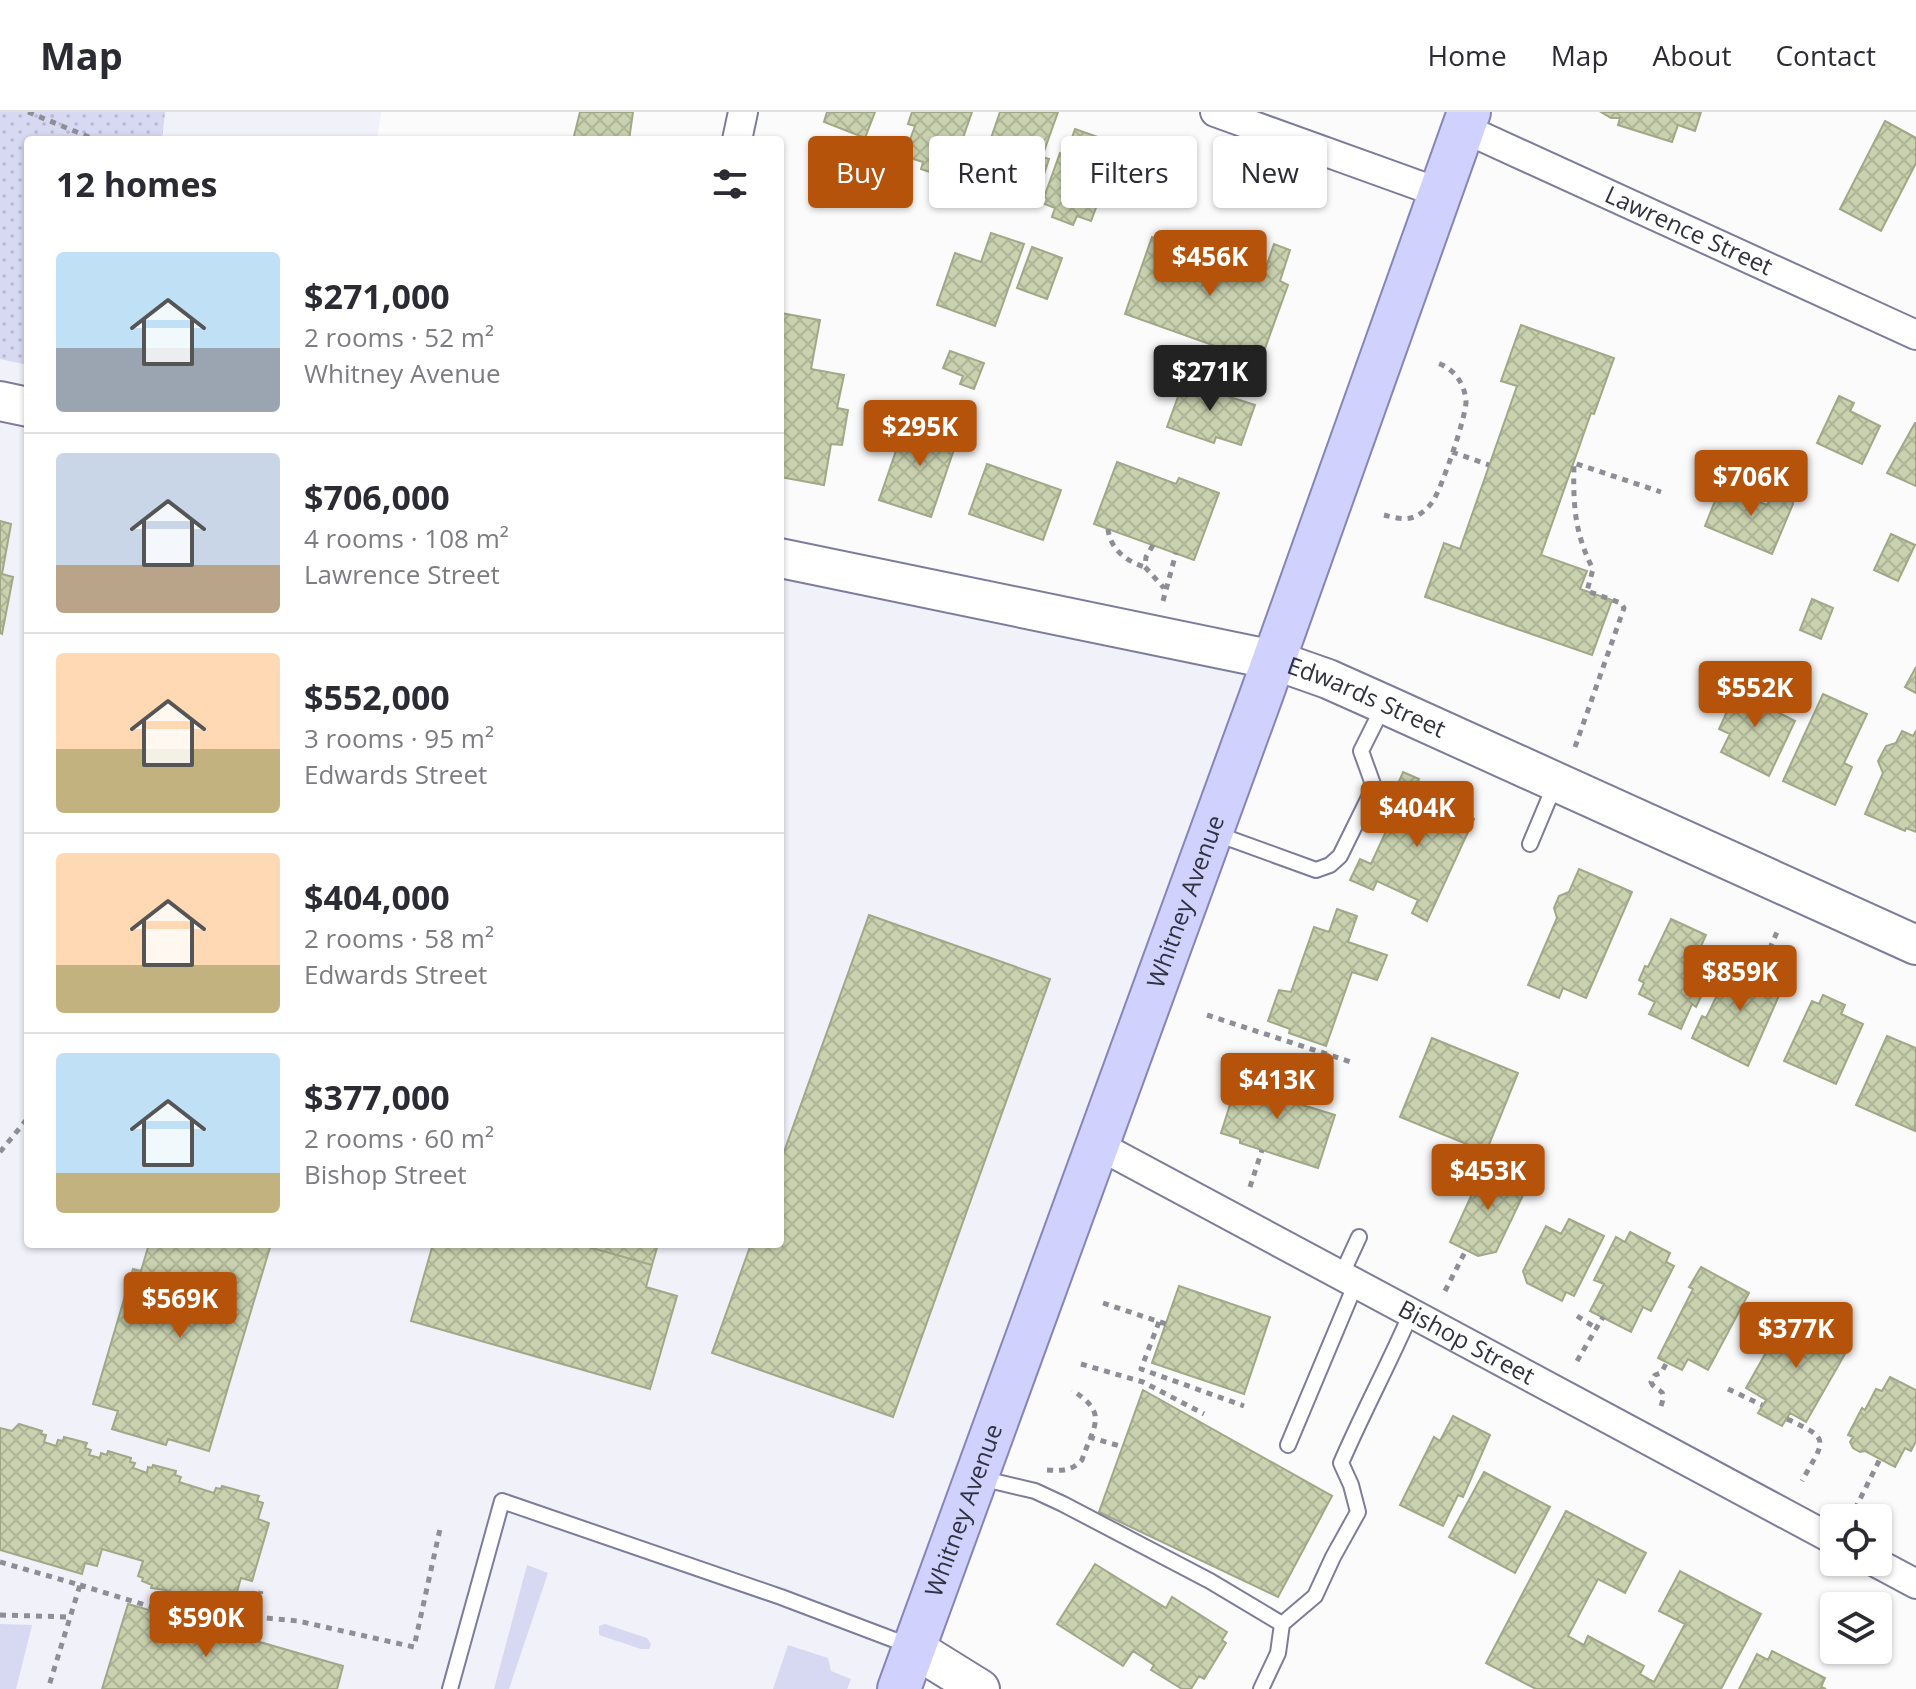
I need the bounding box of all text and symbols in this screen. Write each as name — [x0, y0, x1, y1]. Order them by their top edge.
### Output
text: Map — [40, 29, 123, 81]
text: Home — [1428, 36, 1507, 74]
text: Map — [1551, 36, 1609, 74]
text: About — [1653, 36, 1731, 74]
text: Contact — [1775, 36, 1876, 74]
chip: Buy — [808, 136, 913, 208]
chip: Rent — [929, 136, 1045, 208]
chip: Filters — [1061, 136, 1197, 208]
chip: New — [1213, 136, 1327, 208]
text: 12 homes — [56, 161, 217, 207]
icon: filters — [708, 162, 752, 206]
street label: Lawrence Street — [1600, 177, 1778, 282]
pin: $456K — [1154, 230, 1266, 298]
text: $456K — [1172, 238, 1248, 274]
text: $271,000 — [304, 273, 450, 319]
icon: home — [120, 284, 216, 380]
text: 2 rooms · 52 m² — [304, 319, 494, 355]
pin: $271K — [1154, 345, 1266, 413]
text: $271K — [1172, 353, 1248, 389]
text: Whitney Avenue — [304, 355, 501, 391]
pin: $295K — [864, 400, 976, 468]
text: $295K — [882, 408, 958, 444]
pin: $706K — [1695, 450, 1807, 518]
text: $706K — [1713, 458, 1789, 494]
text: $706,000 — [304, 474, 450, 520]
icon: home — [120, 485, 216, 581]
text: 4 rooms · 108 m² — [304, 520, 509, 556]
text: Lawrence Street — [304, 556, 500, 592]
street label: Edwards Street — [1283, 648, 1451, 745]
pin: $552K — [1699, 661, 1811, 729]
text: $552K — [1717, 669, 1793, 705]
text: $552,000 — [304, 674, 450, 720]
icon: home — [120, 685, 216, 781]
text: 3 rooms · 95 m² — [304, 720, 494, 756]
text: Edwards Street — [304, 756, 487, 792]
pin: $404K — [1361, 781, 1473, 849]
text: $404K — [1379, 789, 1455, 825]
street label: Whitney Avenue — [1138, 810, 1231, 992]
text: $404,000 — [304, 874, 450, 920]
icon: home — [120, 885, 216, 981]
text: 2 rooms · 58 m² — [304, 920, 494, 956]
pin: $859K — [1684, 945, 1796, 1013]
text: $859K — [1702, 953, 1778, 989]
text: Edwards Street — [304, 956, 487, 992]
pin: $413K — [1221, 1053, 1333, 1121]
text: $413K — [1239, 1061, 1315, 1097]
text: $377,000 — [304, 1074, 450, 1120]
icon: home — [120, 1085, 216, 1181]
text: 2 rooms · 60 m² — [304, 1120, 494, 1156]
pin: $453K — [1432, 1144, 1544, 1212]
text: $453K — [1450, 1152, 1526, 1188]
text: Bishop Street — [304, 1156, 467, 1192]
pin: $569K — [124, 1272, 236, 1340]
text: $569K — [142, 1280, 218, 1316]
street label: Bishop Street — [1393, 1291, 1541, 1391]
pin: $377K — [1740, 1302, 1852, 1370]
text: $377K — [1758, 1310, 1834, 1346]
street label: Whitney Avenue — [916, 1419, 1009, 1601]
map controls — [1820, 1504, 1892, 1664]
button: locate — [1820, 1504, 1892, 1576]
pin: $590K — [150, 1591, 262, 1659]
button: layers — [1820, 1592, 1892, 1664]
text: $590K — [168, 1599, 244, 1635]

